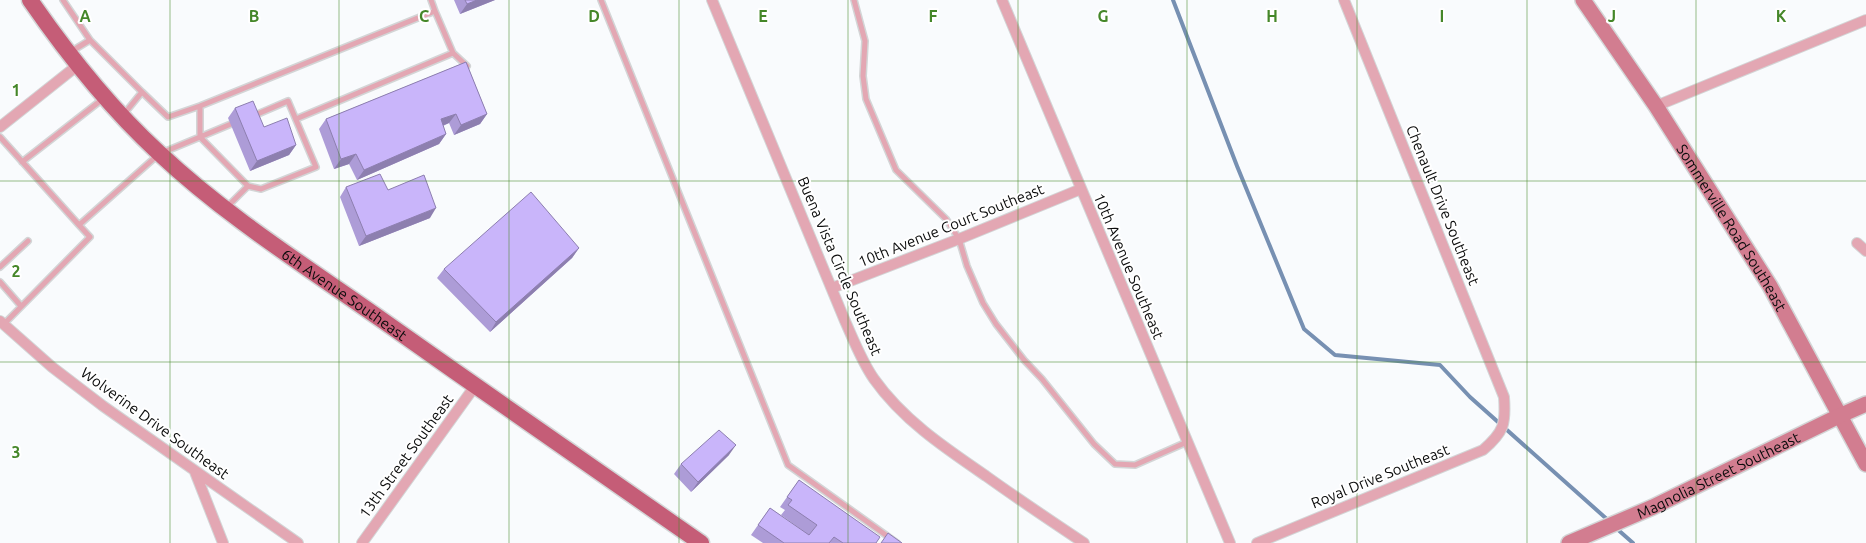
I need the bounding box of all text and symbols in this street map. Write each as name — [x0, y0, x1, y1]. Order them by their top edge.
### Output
text: A — [79, 7, 91, 25]
text: B — [249, 7, 259, 25]
text: C — [419, 7, 429, 25]
text: D — [588, 7, 600, 25]
text: E — [758, 7, 768, 25]
text: F — [929, 7, 938, 25]
text: G — [1097, 7, 1109, 25]
text: H — [1266, 7, 1278, 25]
text: I — [1440, 7, 1444, 25]
text: J — [1608, 7, 1616, 25]
text: K — [1776, 7, 1787, 25]
text: 1 — [11, 81, 21, 99]
street label: Chenault Drive Southeast — [1403, 122, 1483, 288]
street label: Sommerville Road Southeast — [1674, 141, 1790, 314]
street label: Buena Vista Circle Southeast — [795, 174, 885, 358]
street label: 10th Avenue Court Southeast — [856, 180, 1046, 270]
street label: 10th Avenue Southeast — [1091, 190, 1168, 342]
street label: 6th Avenue Southeast — [279, 245, 411, 344]
text: 2 — [11, 262, 21, 280]
street label: Wolverine Drive Southeast — [78, 364, 232, 482]
street label: 13th Street Southeast — [356, 391, 456, 521]
street label: Magnolia Street Southeast — [1634, 428, 1802, 521]
street label: Royal Drive Southeast — [1309, 440, 1452, 511]
text: 3 — [11, 443, 21, 461]

